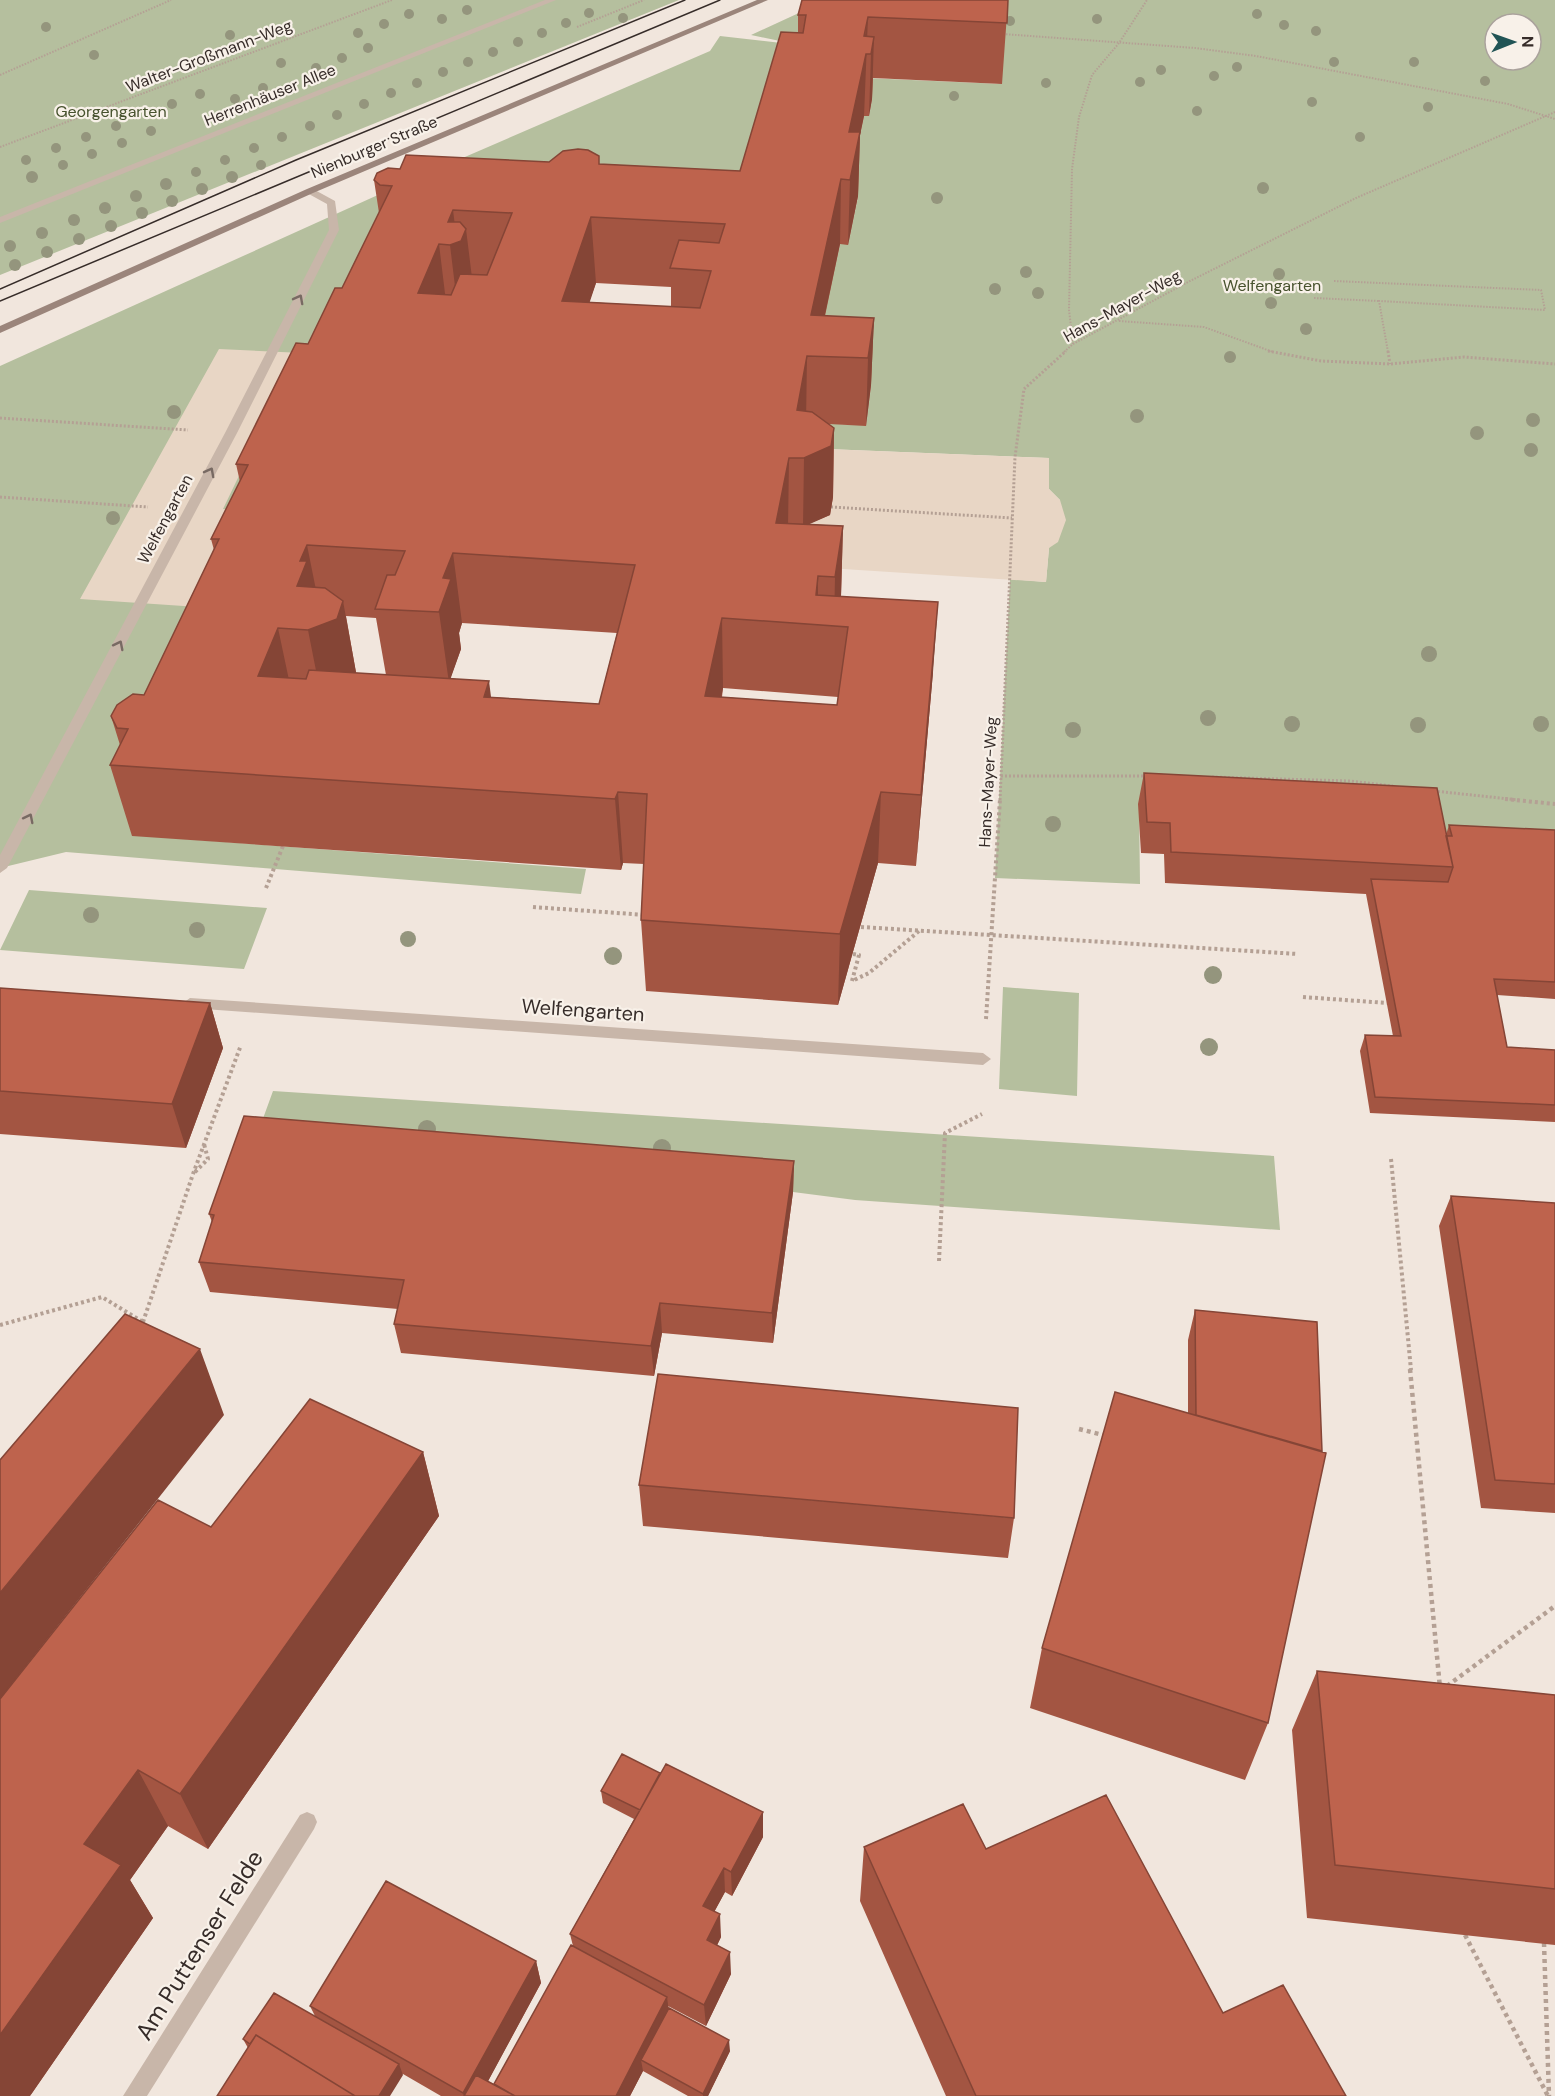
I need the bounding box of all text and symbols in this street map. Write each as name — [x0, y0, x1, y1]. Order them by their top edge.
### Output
north arrow — [1483, 12, 1543, 72]
street label: Walter-Großmann-Weg — [123, 15, 295, 97]
text: N — [1517, 36, 1538, 48]
street label: Herrenhäuser Allee — [201, 59, 339, 131]
park label: Georgengarten — [55, 101, 167, 122]
street label: Nienburger Straße — [307, 111, 441, 183]
street label: Hans-Mayer-Weg — [1060, 265, 1185, 347]
park label: Welfengarten — [1223, 275, 1321, 296]
one-way arrow — [291, 294, 303, 305]
one-way arrow — [203, 468, 214, 479]
street label: Welfengarten — [133, 471, 197, 567]
one-way arrow — [111, 640, 123, 651]
street label: Hans-Mayer-Weg — [974, 716, 1002, 848]
one-way arrow — [21, 813, 33, 824]
street label: Welfengarten — [521, 993, 645, 1027]
street label: Am Puttenser Felde — [128, 1844, 270, 2046]

